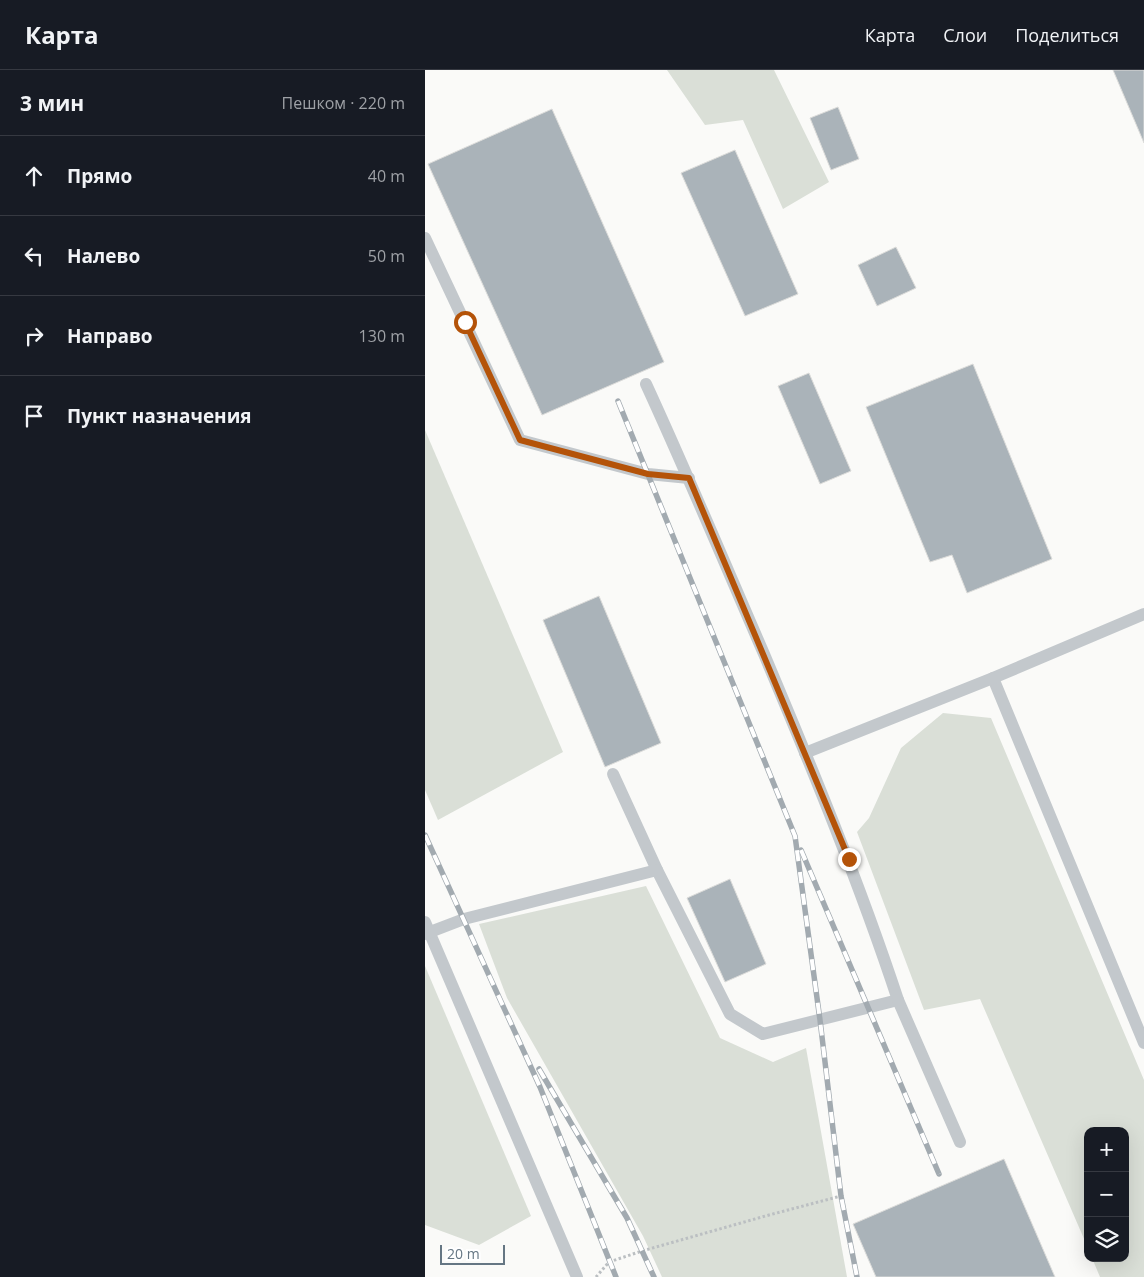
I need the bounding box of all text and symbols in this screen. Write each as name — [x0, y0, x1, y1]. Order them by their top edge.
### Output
text: Карта — [25, 18, 99, 51]
text: Карта — [865, 23, 915, 47]
text: Слои — [943, 23, 987, 47]
text: Поделиться — [1015, 23, 1119, 47]
text: 3 мин — [20, 89, 84, 117]
text: Пешком · 220 m — [282, 92, 405, 114]
icon: ahead — [20, 162, 48, 190]
text: Прямо — [67, 163, 132, 189]
text: 40 m — [368, 165, 405, 187]
icon: left — [20, 242, 48, 270]
text: Налево — [67, 243, 140, 269]
text: 50 m — [368, 245, 405, 267]
route start — [454, 311, 477, 334]
icon: right — [20, 322, 48, 350]
text: Направо — [67, 323, 153, 349]
text: 130 m — [359, 325, 405, 347]
icon: arrive — [20, 402, 48, 430]
text: Пункт назначения — [67, 403, 252, 429]
route end — [838, 848, 861, 871]
map controls — [1084, 1127, 1129, 1262]
button: + — [1084, 1127, 1129, 1172]
button: − — [1084, 1172, 1129, 1217]
button: layers — [1084, 1217, 1129, 1262]
scale bar — [440, 1242, 505, 1265]
text: 20 m — [447, 1244, 480, 1263]

